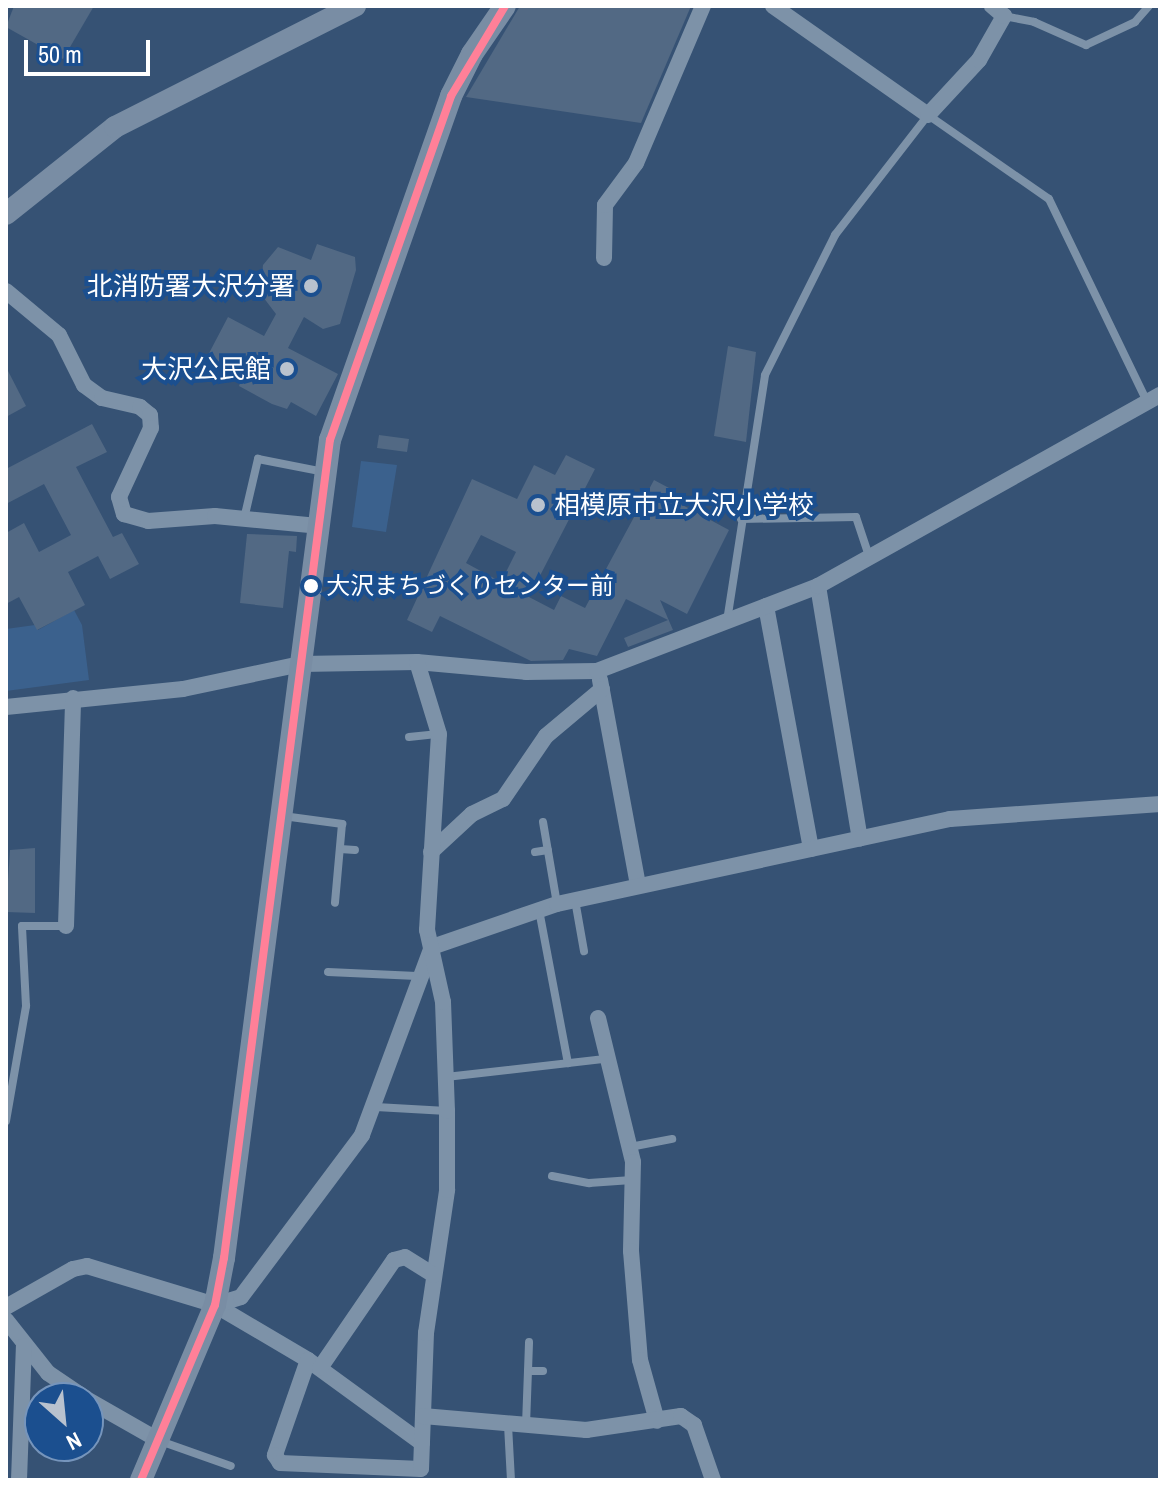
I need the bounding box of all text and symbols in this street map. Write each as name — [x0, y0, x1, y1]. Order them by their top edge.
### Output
scale bar — [28, 24, 154, 74]
text: 50 m — [38, 38, 82, 70]
place label: 北消防署大沢分署 — [87, 270, 295, 302]
marker: 北消防署大沢分署 — [302, 277, 320, 295]
place label: 大沢公民館 — [141, 353, 271, 385]
marker: 大沢公民館 — [278, 360, 296, 378]
place label: 相模原市立大沢小学校 — [554, 489, 814, 521]
marker: 相模原市立大沢小学校 — [529, 496, 547, 514]
place label: 大沢まちづくりセンター前 — [326, 572, 614, 600]
marker: 大沢まちづくりセンター前 — [303, 578, 319, 594]
north arrow — [24, 1382, 104, 1462]
text: N — [61, 1425, 87, 1458]

